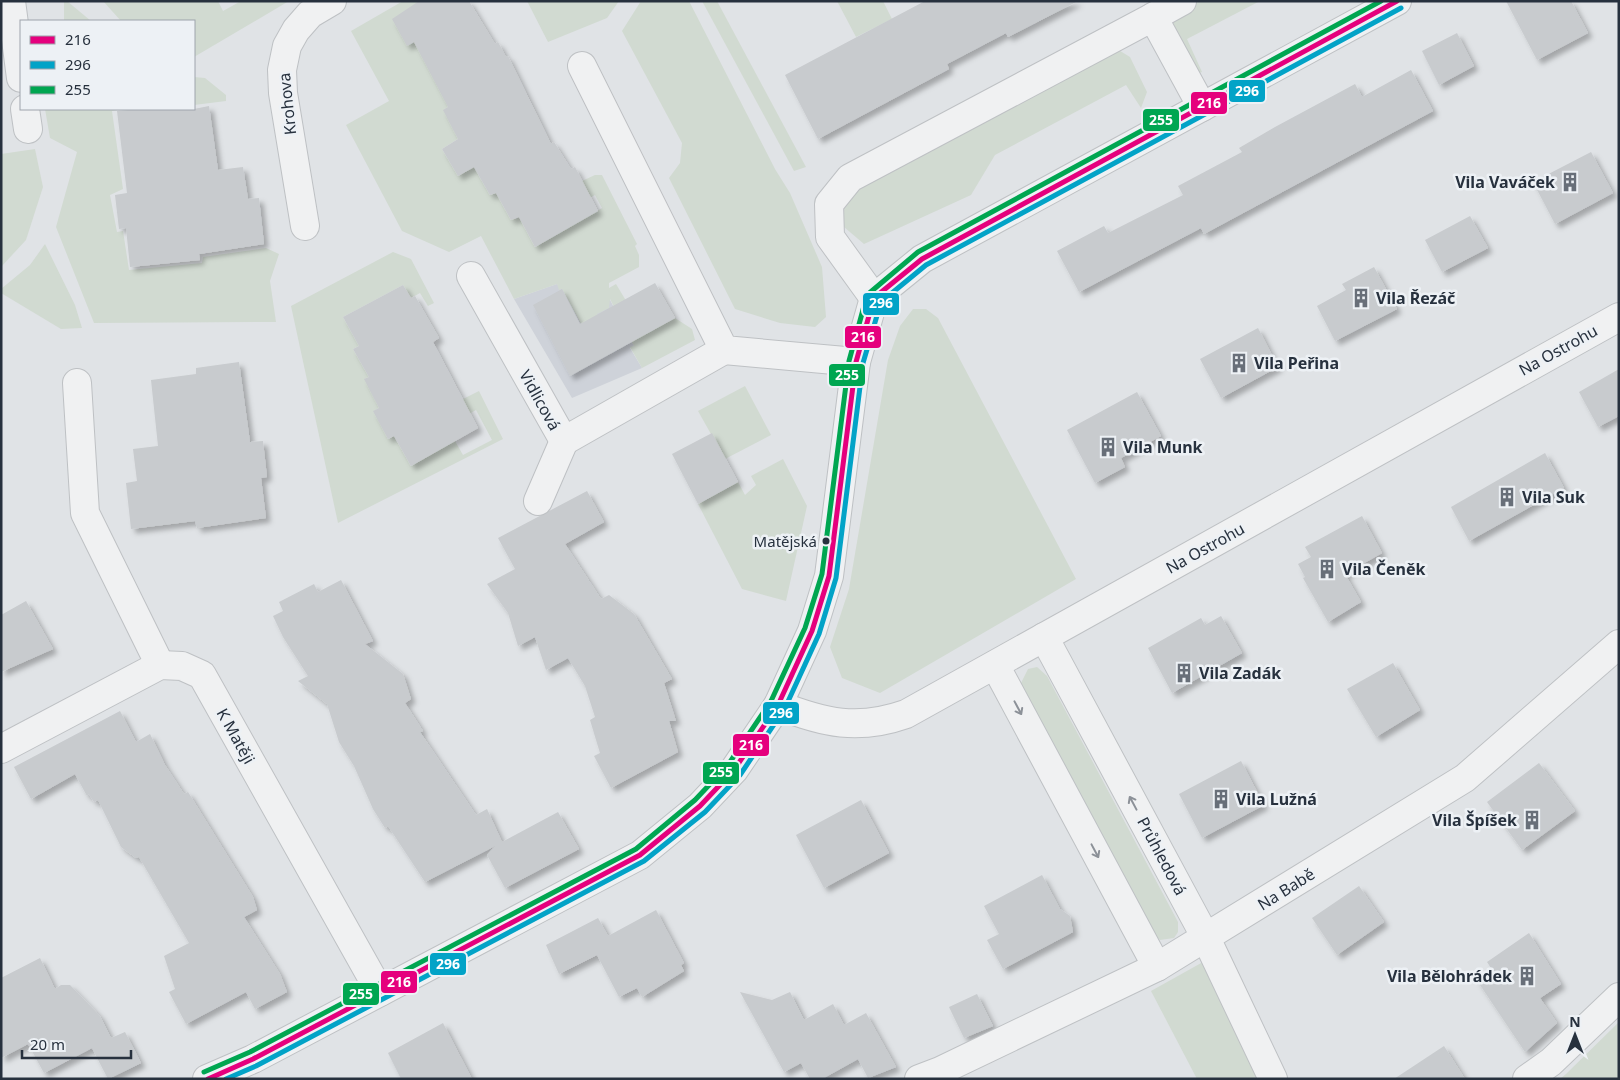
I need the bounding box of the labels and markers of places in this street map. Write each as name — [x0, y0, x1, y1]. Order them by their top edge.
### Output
place label: Vila Vaváček — [1455, 171, 1555, 193]
building icon: Vila Vaváček — [1559, 171, 1581, 193]
building icon: Vila Řezáč — [1350, 287, 1372, 309]
place label: Vila Řezáč — [1376, 287, 1456, 309]
building icon: Vila Peřina — [1228, 352, 1250, 374]
place label: Vila Peřina — [1254, 352, 1339, 374]
building icon: Vila Munk — [1097, 436, 1119, 458]
place label: Vila Munk — [1123, 436, 1203, 458]
building icon: Vila Suk — [1496, 486, 1518, 508]
place label: Vila Suk — [1522, 486, 1585, 508]
place label: Matějská — [754, 531, 817, 551]
marker: Matějská — [821, 536, 831, 546]
building icon: Vila Čeněk — [1316, 558, 1338, 580]
place label: Vila Čeněk — [1342, 558, 1425, 580]
building icon: Vila Zadák — [1173, 662, 1195, 684]
place label: Vila Zadák — [1199, 662, 1281, 684]
building icon: Vila Lužná — [1210, 788, 1232, 810]
place label: Vila Lužná — [1236, 788, 1317, 810]
place label: Vila Špíšek — [1432, 809, 1517, 831]
building icon: Vila Špíšek — [1521, 809, 1543, 831]
place label: Vila Bělohrádek — [1387, 965, 1512, 987]
building icon: Vila Bělohrádek — [1516, 965, 1538, 987]

